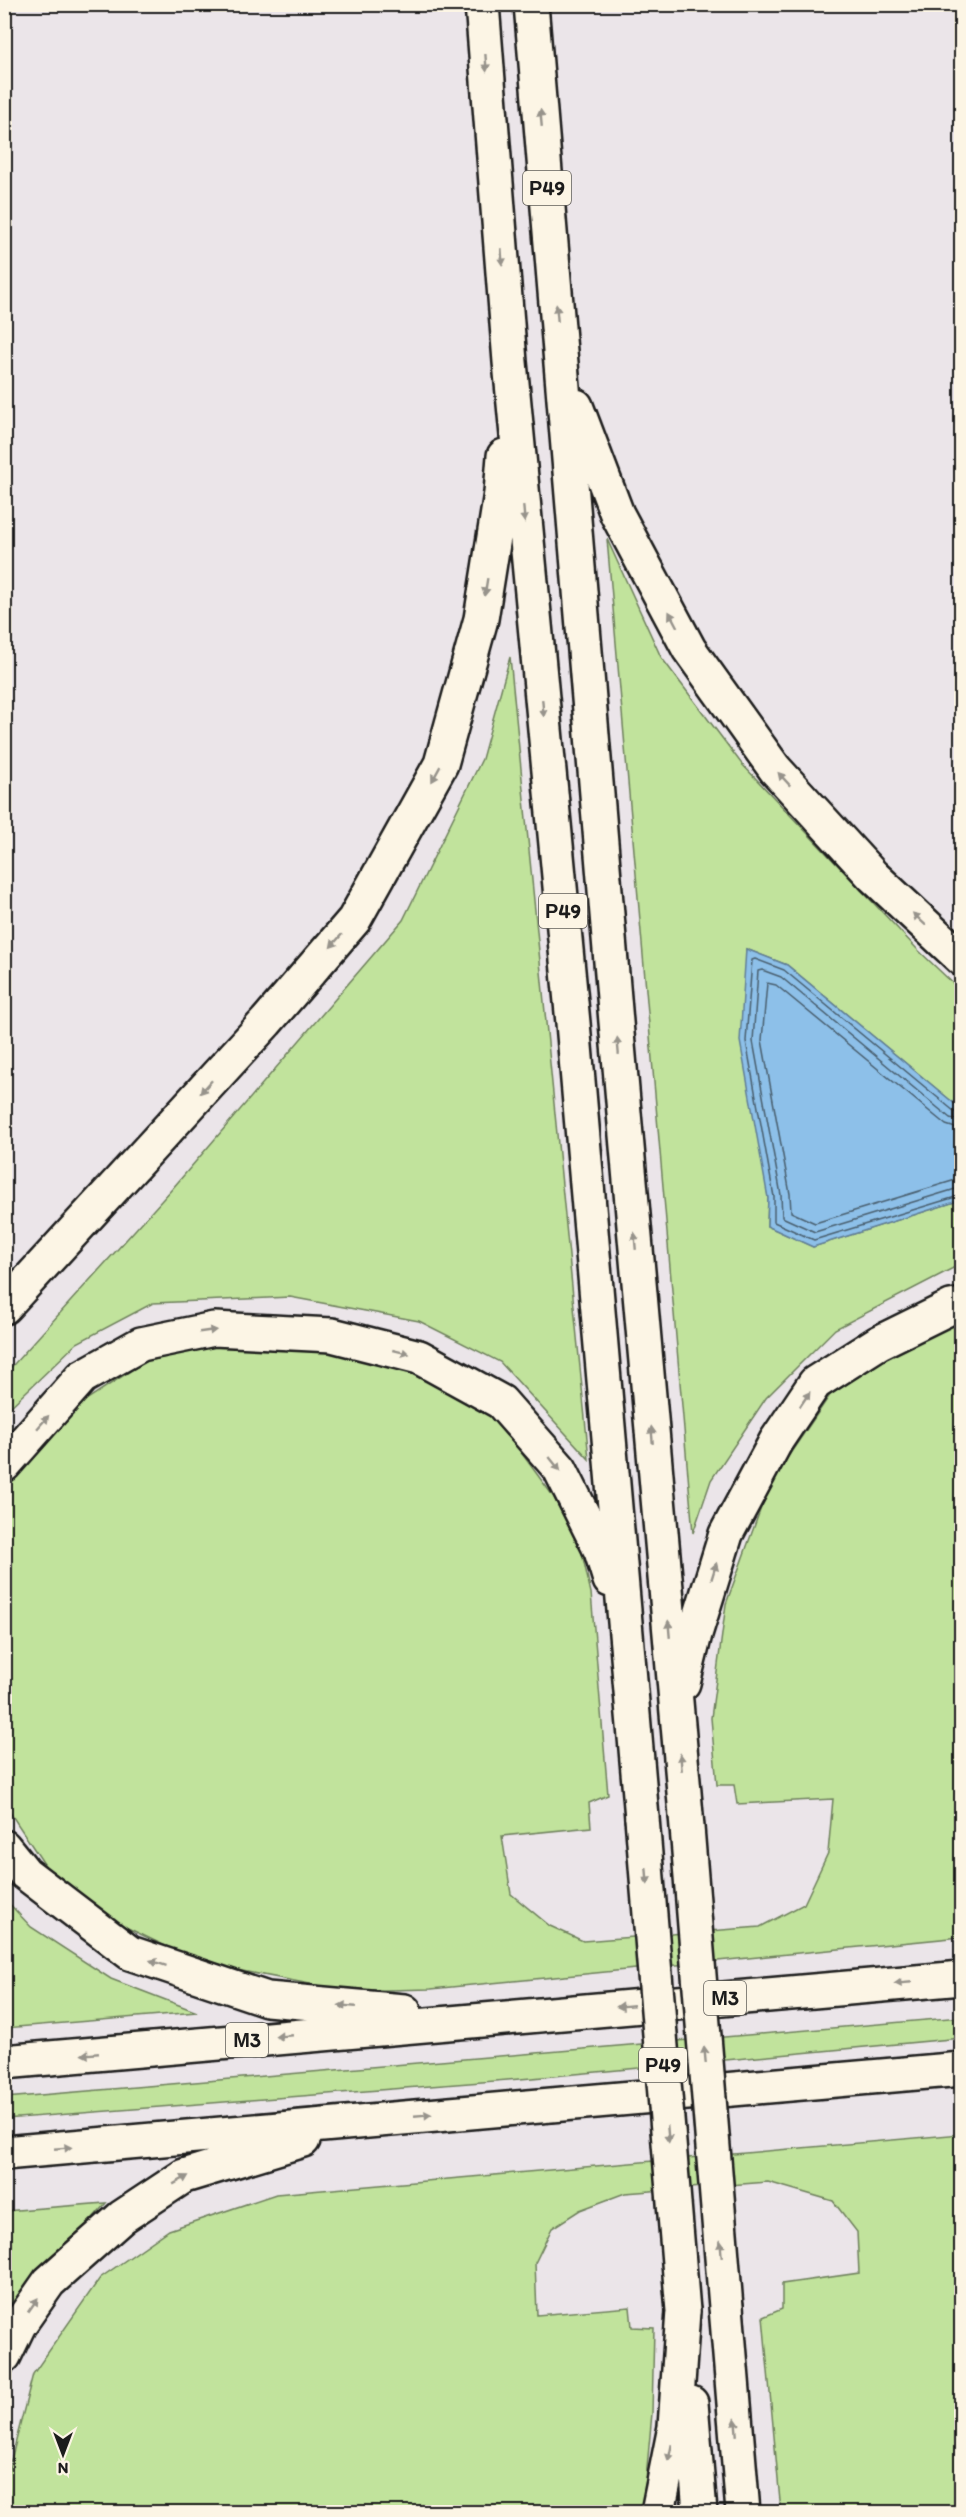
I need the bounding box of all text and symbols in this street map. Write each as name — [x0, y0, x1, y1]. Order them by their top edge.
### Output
one-way arrow — [482, 53, 491, 72]
one-way arrow — [536, 109, 546, 128]
road number: Р49 — [523, 171, 571, 205]
one-way arrow — [497, 248, 506, 267]
one-way arrow — [552, 303, 562, 322]
one-way arrow — [519, 505, 529, 524]
one-way arrow — [481, 577, 490, 596]
one-way arrow — [668, 610, 678, 627]
one-way arrow — [538, 699, 548, 718]
one-way arrow — [431, 766, 441, 783]
one-way arrow — [777, 771, 791, 786]
road number: Р49 — [539, 894, 587, 928]
one-way arrow — [912, 913, 927, 926]
one-way arrow — [329, 933, 342, 949]
one-way arrow — [613, 1037, 623, 1056]
one-way arrow — [200, 1079, 213, 1094]
one-way arrow — [630, 1231, 640, 1250]
one-way arrow — [199, 1327, 218, 1336]
one-way arrow — [391, 1348, 410, 1358]
one-way arrow — [799, 1391, 810, 1407]
one-way arrow — [36, 1414, 50, 1429]
one-way arrow — [647, 1425, 657, 1444]
one-way arrow — [549, 1456, 562, 1472]
one-way arrow — [710, 1562, 719, 1580]
one-way arrow — [664, 1619, 674, 1638]
one-way arrow — [676, 1752, 686, 1771]
one-way arrow — [642, 1867, 652, 1886]
one-way arrow — [149, 1957, 167, 1967]
one-way arrow — [894, 1978, 913, 1988]
road number: М3 — [704, 1981, 746, 2015]
one-way arrow — [338, 2001, 357, 2011]
one-way arrow — [616, 2002, 635, 2011]
road number: М3 — [226, 2023, 268, 2057]
one-way arrow — [275, 2032, 294, 2041]
one-way arrow — [701, 2045, 710, 2064]
road number: Р49 — [639, 2048, 687, 2082]
one-way arrow — [81, 2049, 100, 2059]
one-way arrow — [413, 2111, 432, 2120]
one-way arrow — [663, 2124, 673, 2143]
one-way arrow — [53, 2143, 72, 2153]
one-way arrow — [172, 2175, 189, 2185]
one-way arrow — [717, 2239, 726, 2258]
one-way arrow — [27, 2297, 39, 2313]
one-way arrow — [731, 2418, 741, 2437]
north arrow — [33, 2424, 93, 2484]
one-way arrow — [665, 2443, 674, 2462]
text: N — [58, 2459, 68, 2478]

